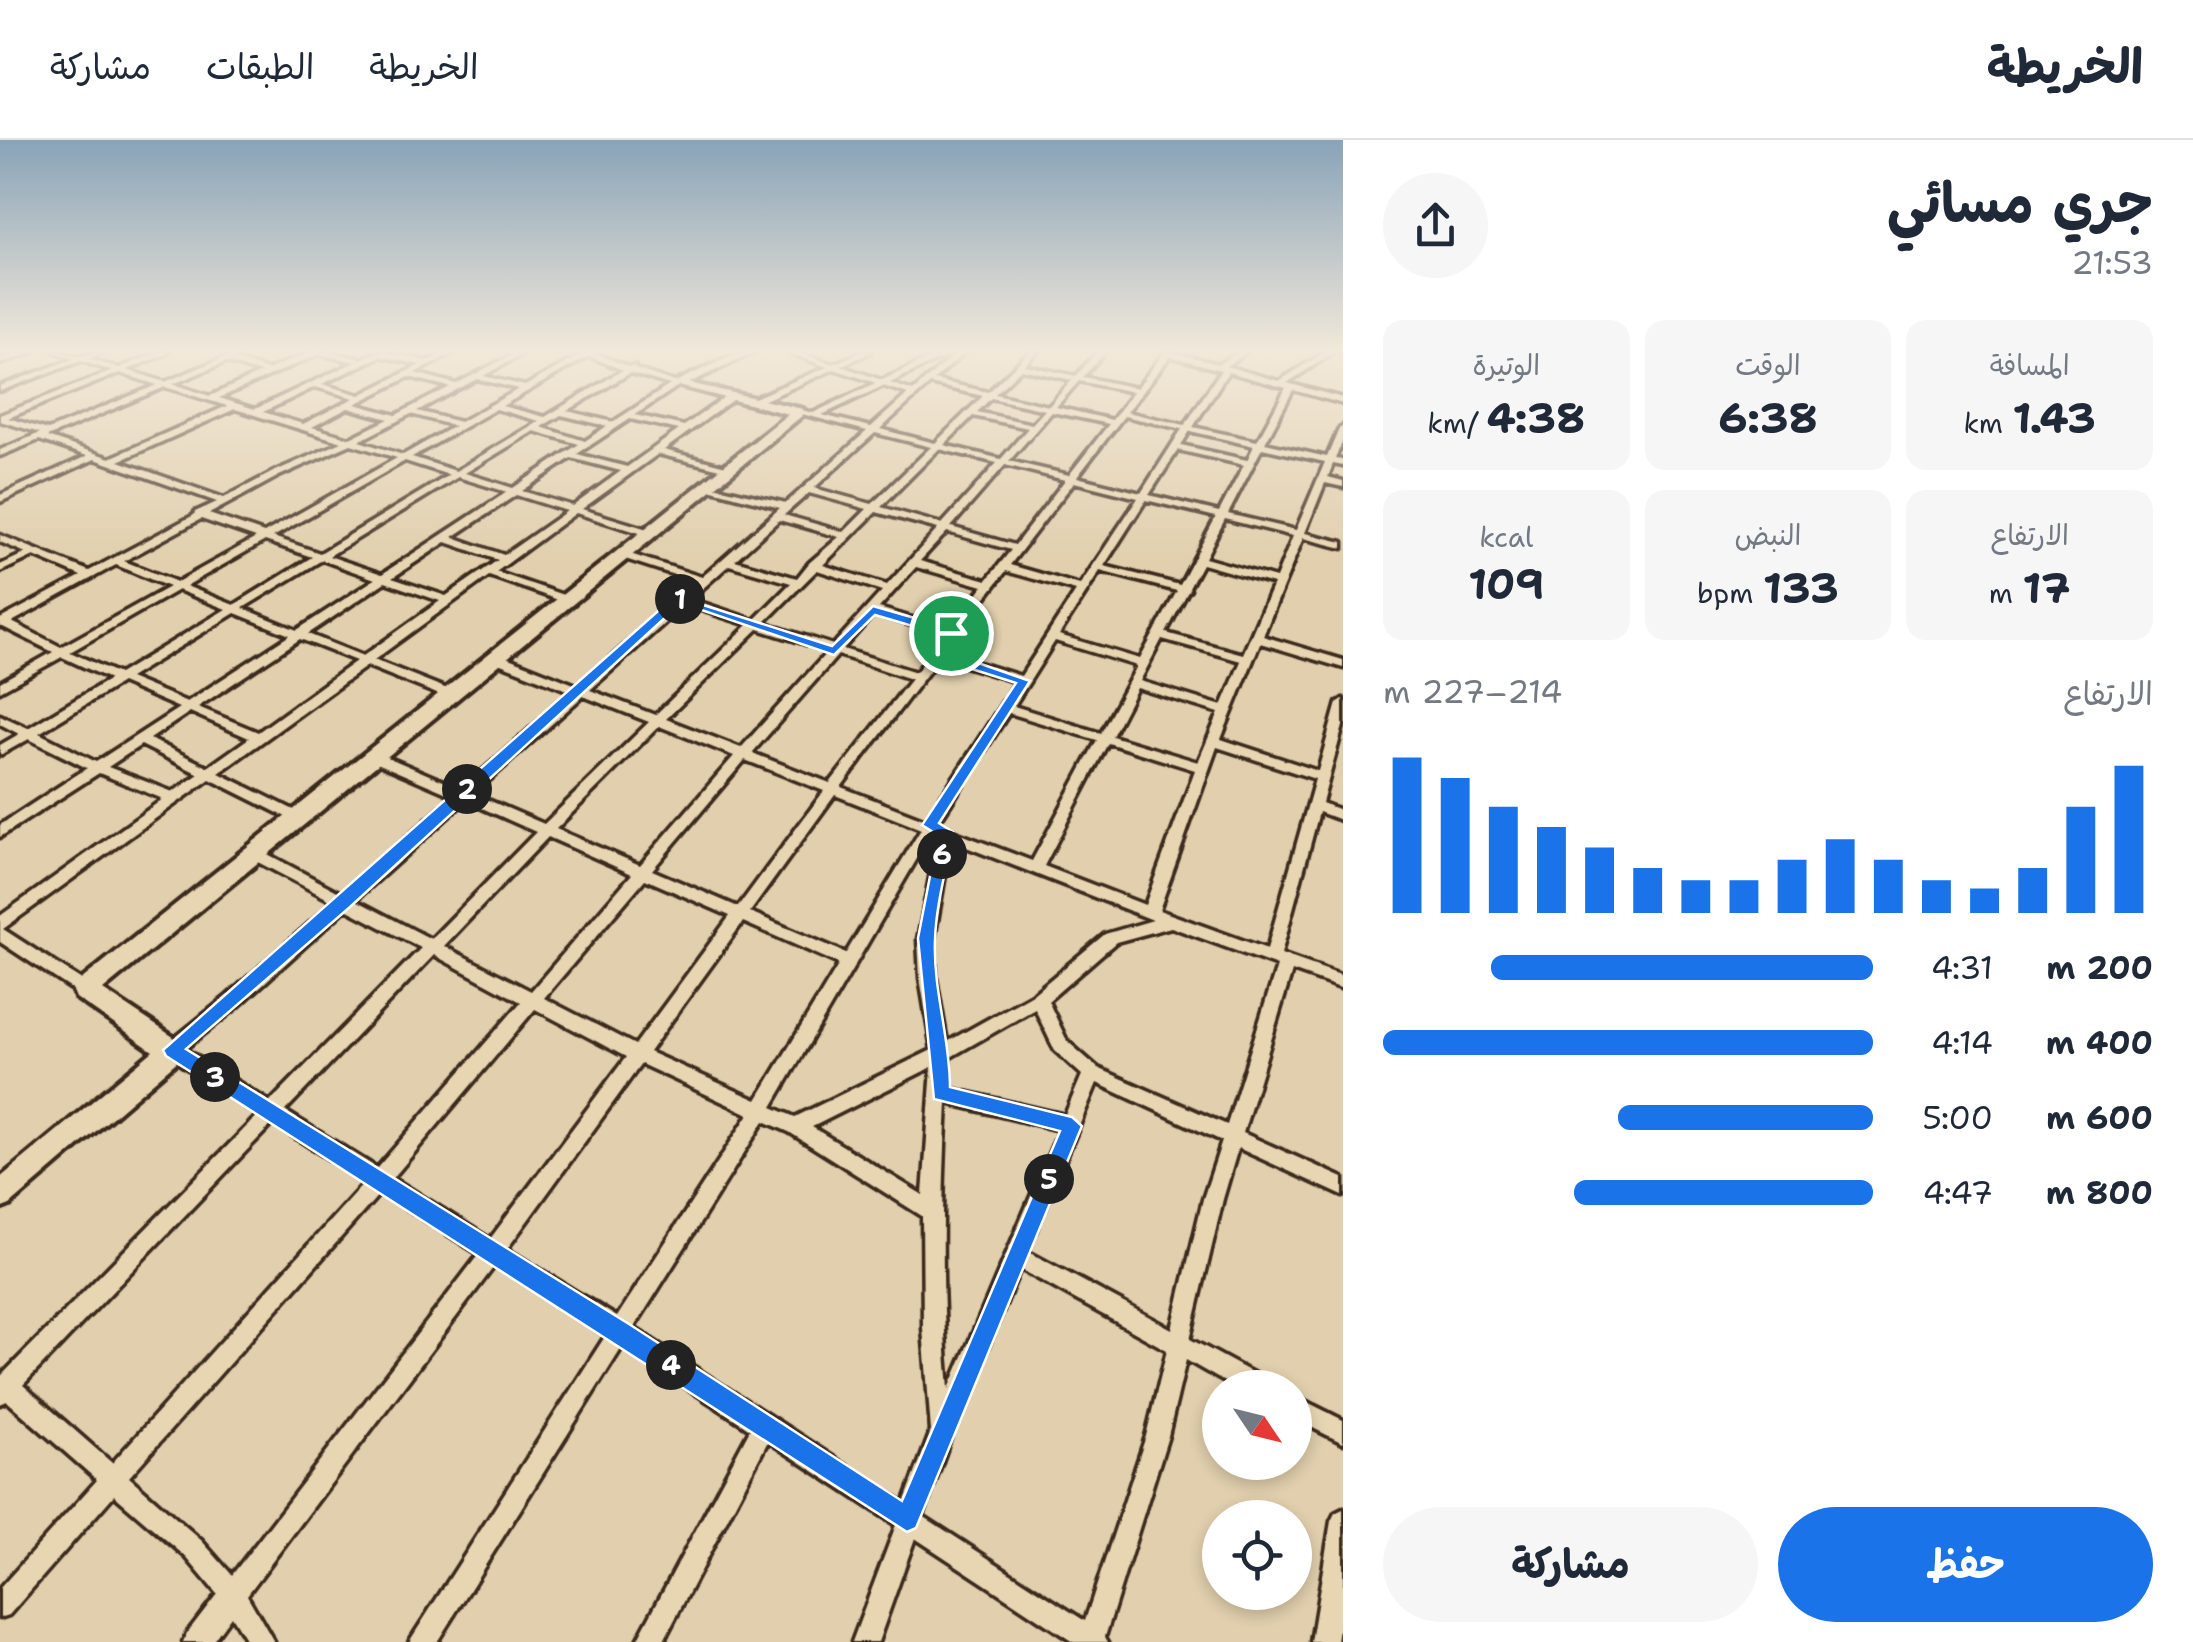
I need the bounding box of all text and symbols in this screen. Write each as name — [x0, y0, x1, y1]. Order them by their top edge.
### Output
text: الخريطة — [1987, 34, 2143, 98]
text: مشاركة — [50, 43, 151, 90]
text: الطبقات — [206, 43, 314, 90]
text: الخريطة — [369, 43, 479, 90]
text: جري مسائي — [1887, 166, 2153, 240]
button: share — [1383, 173, 1488, 278]
text: 21:53 — [2071, 241, 2153, 284]
text: الوتيرة — [1473, 346, 1540, 384]
text: الوقت — [1735, 346, 1801, 384]
text: المسافة — [1990, 346, 2070, 384]
text: 4:38 — [1486, 390, 1585, 446]
text: 6:38 — [1718, 390, 1818, 446]
text: 1.43 — [2013, 390, 2096, 446]
text: /km — [1427, 404, 1486, 442]
text: km — [1963, 404, 2013, 442]
text: النبض — [1735, 516, 1801, 554]
text: الارتفاع — [1990, 516, 2069, 554]
text: kcal — [1479, 518, 1534, 556]
text: 109 — [1468, 556, 1545, 612]
text: 133 — [1763, 560, 1839, 616]
text: 17 — [2023, 560, 2071, 616]
pin: 1 — [655, 574, 705, 624]
text: bpm — [1697, 574, 1763, 612]
text: m — [1989, 574, 2023, 612]
text: 1 — [674, 580, 686, 618]
pin — [909, 591, 994, 676]
icon: arrive — [924, 606, 979, 661]
text: 214–227 m — [1383, 670, 1562, 713]
text: الارتفاع — [2063, 672, 2153, 715]
pin: 2 — [442, 764, 492, 814]
text: 2 — [457, 770, 477, 808]
pin: 6 — [917, 829, 967, 879]
text: 6 — [932, 835, 952, 873]
text: 4:31 — [1931, 946, 1993, 989]
text: 200 m — [2046, 946, 2153, 989]
text: 4:14 — [1931, 1021, 1993, 1064]
text: 400 m — [2046, 1021, 2153, 1064]
pin: 3 — [190, 1052, 240, 1102]
text: 3 — [205, 1058, 225, 1096]
text: 5:00 — [1922, 1096, 1993, 1139]
text: 600 m — [2046, 1096, 2153, 1139]
pin: 5 — [1024, 1154, 1074, 1204]
text: 5 — [1040, 1160, 1058, 1198]
text: 4:47 — [1922, 1171, 1993, 1214]
text: 800 m — [2046, 1171, 2153, 1214]
pin: 4 — [646, 1340, 696, 1390]
text: 4 — [661, 1346, 681, 1384]
north arrow — [1202, 1370, 1312, 1480]
map controls — [1202, 1370, 1312, 1610]
button: locate — [1202, 1500, 1312, 1610]
button: مشاركة — [1383, 1507, 1758, 1622]
button: حفظ — [1778, 1507, 2153, 1622]

